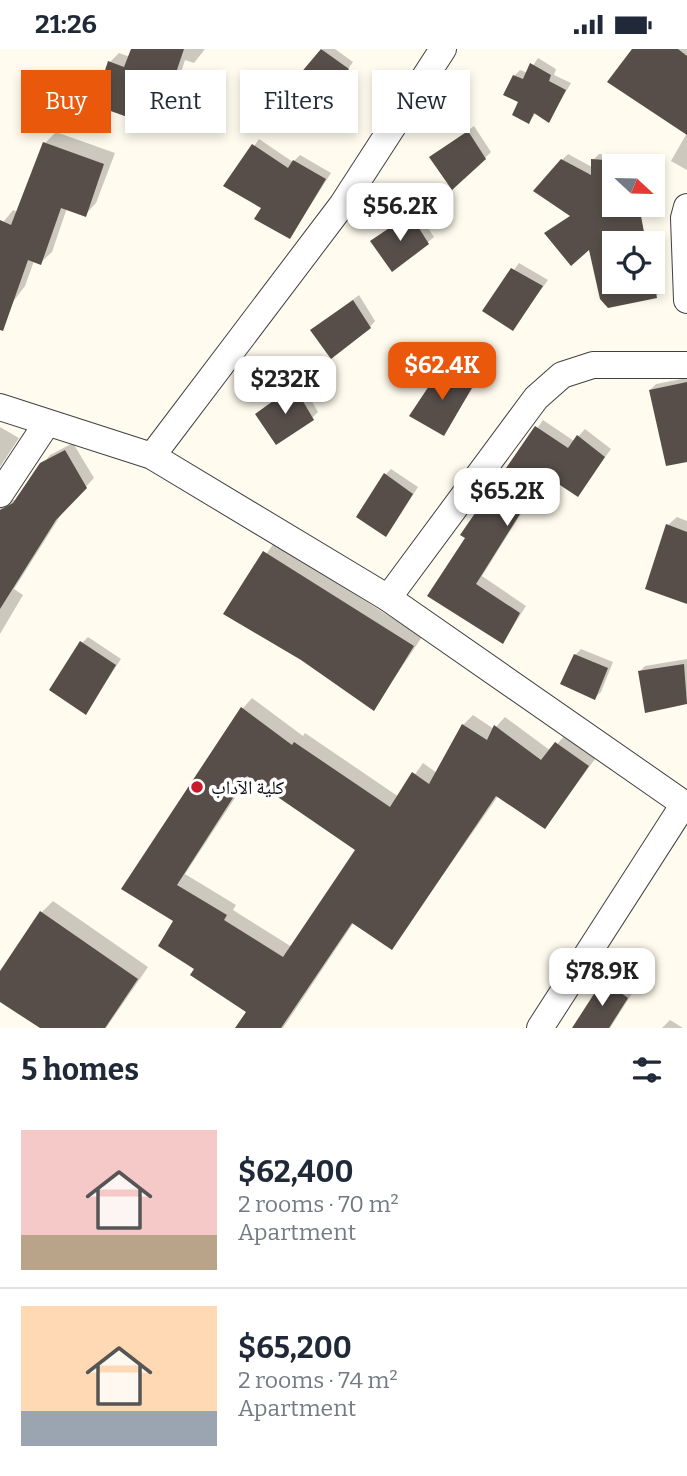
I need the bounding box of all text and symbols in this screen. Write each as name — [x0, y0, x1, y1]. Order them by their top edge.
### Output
text: 21:26 — [35, 9, 97, 40]
chip: Buy — [21, 70, 111, 133]
chip: Rent — [125, 70, 226, 133]
chip: Filters — [240, 70, 358, 133]
chip: New — [372, 70, 470, 133]
north arrow — [602, 154, 665, 217]
map controls — [602, 154, 665, 294]
pin: $56.2K — [343, 183, 457, 243]
text: $56.2K — [362, 192, 438, 220]
button: locate — [602, 231, 665, 294]
pin: $62.4K — [385, 343, 499, 402]
text: $62.4K — [404, 351, 480, 379]
pin: $232K — [236, 357, 334, 416]
text: $232K — [250, 365, 320, 393]
pin: $65.2K — [450, 469, 564, 528]
text: $65.2K — [470, 477, 544, 505]
place label: كلية الآداب — [211, 776, 284, 799]
marker: كلية الآداب — [189, 779, 205, 795]
pin: $78.9K — [545, 949, 659, 1008]
text: $78.9K — [565, 957, 639, 985]
icon: filters — [628, 1051, 666, 1089]
text: 5 homes — [21, 1052, 139, 1088]
text: $62,400 — [238, 1154, 354, 1190]
icon: home — [77, 1158, 161, 1242]
text: 2 rooms · 70 m² — [238, 1190, 399, 1218]
text: Apartment — [238, 1218, 356, 1246]
text: $65,200 — [238, 1330, 352, 1366]
icon: home — [77, 1334, 161, 1418]
text: 2 rooms · 74 m² — [238, 1366, 398, 1394]
text: Apartment — [238, 1394, 356, 1422]

